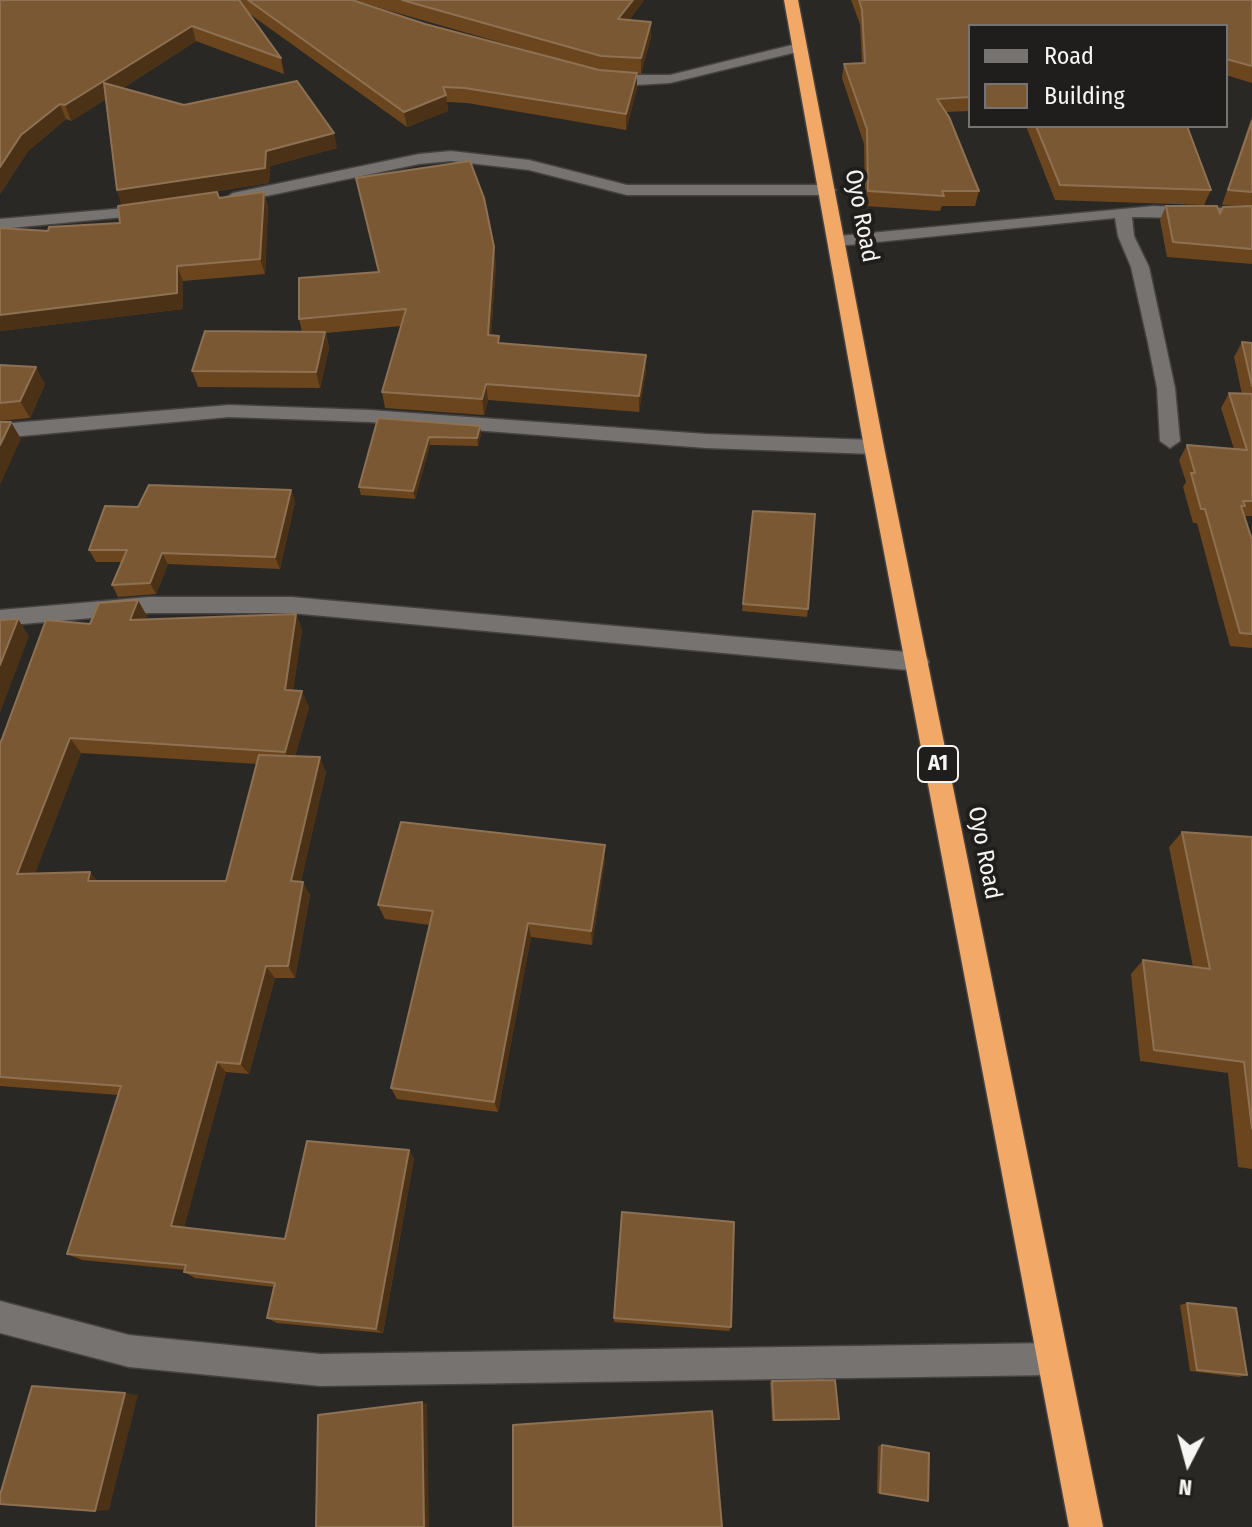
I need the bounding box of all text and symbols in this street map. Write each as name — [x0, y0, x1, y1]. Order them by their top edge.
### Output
legend — [968, 24, 1228, 128]
text: Road — [1044, 42, 1094, 70]
text: Building — [1044, 82, 1125, 110]
street label: Oyo Road — [838, 167, 884, 265]
road number: A1 — [918, 746, 958, 782]
street label: Oyo Road — [961, 804, 1007, 902]
north arrow — [1148, 1423, 1228, 1503]
text: N — [1177, 1473, 1193, 1501]

